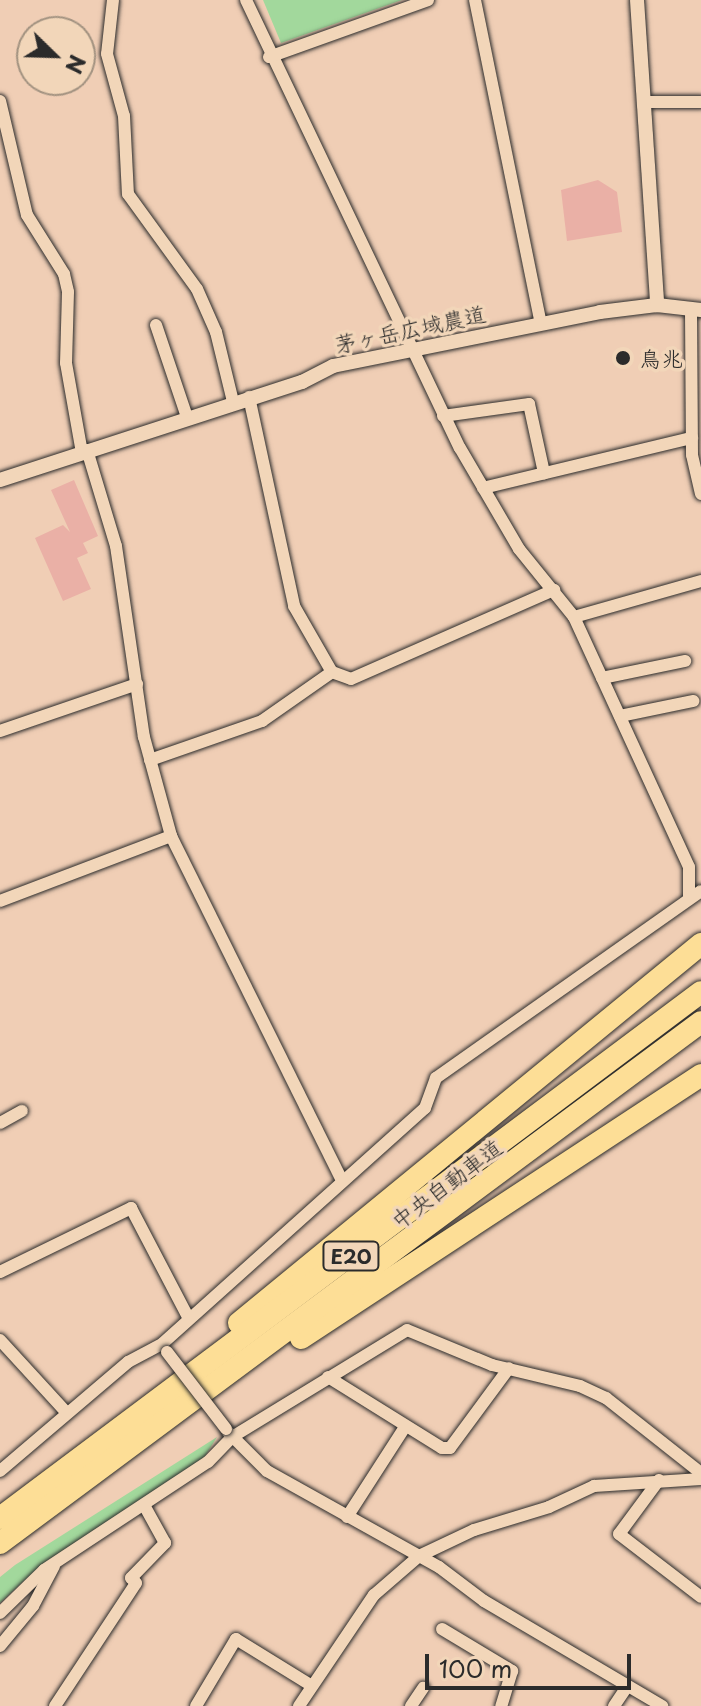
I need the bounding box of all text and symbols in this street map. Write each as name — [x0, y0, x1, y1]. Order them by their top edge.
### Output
north arrow — [16, 16, 96, 96]
text: N — [58, 50, 95, 79]
street label: 茅ヶ岳広域農道 — [332, 299, 488, 357]
place label: 鳥兆 — [639, 345, 683, 371]
marker: 鳥兆 — [614, 349, 632, 367]
street label: 中央自動車道 — [385, 1133, 507, 1233]
road number: E20 — [321, 1240, 381, 1272]
scale bar — [429, 1638, 635, 1688]
text: 100 m — [439, 1650, 512, 1686]

